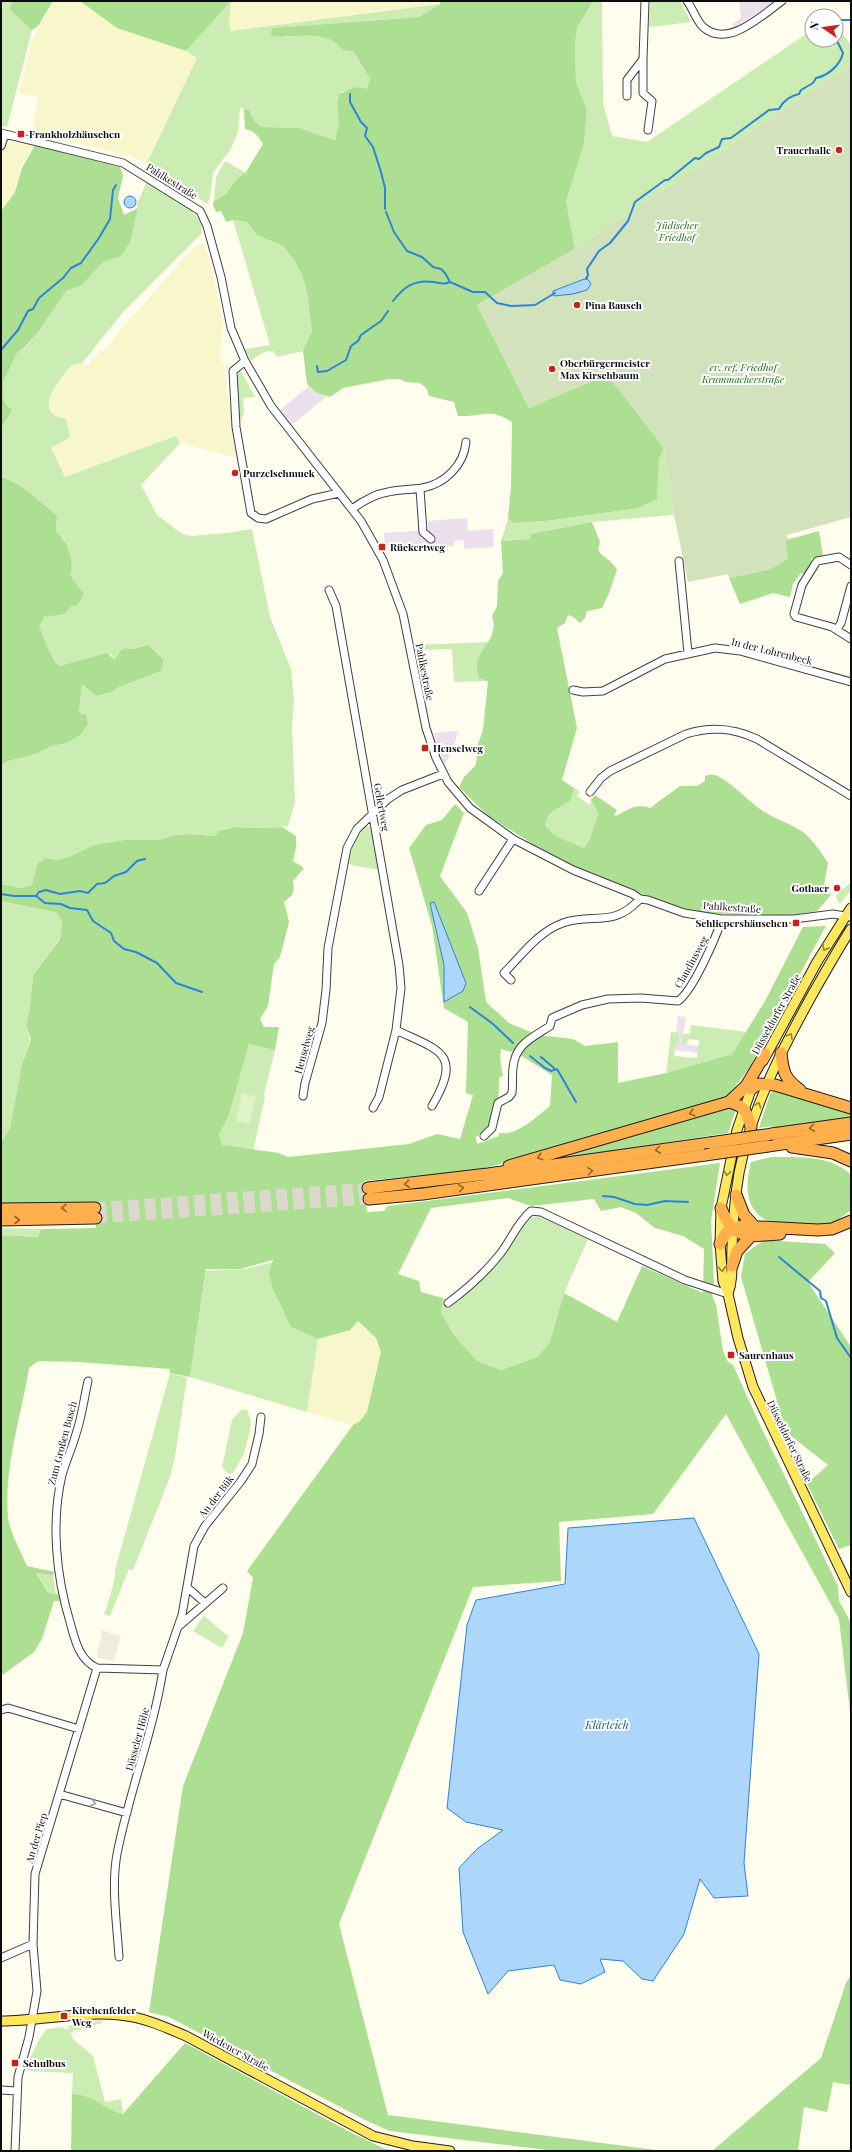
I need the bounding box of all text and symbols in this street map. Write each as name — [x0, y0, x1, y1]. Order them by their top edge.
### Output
north arrow — [804, 8, 844, 48]
text: N — [806, 20, 822, 31]
place label: Frankholzhäuschen — [29, 127, 121, 141]
marker: Frankholzhäuschen — [16, 129, 26, 139]
place label: Trauerhalle — [777, 143, 831, 157]
marker: Trauerhalle — [834, 145, 844, 155]
street label: Pahlkestraße — [144, 160, 200, 202]
park label: Jüdischer Friedhof — [656, 218, 699, 244]
place label: Pina Bausch — [585, 298, 642, 312]
marker: Pina Bausch — [572, 300, 582, 310]
place label: Oberbürgermeister Max Kirschbaum — [560, 356, 650, 382]
park label: ev. ref. Friedhof Krummacherstraße — [701, 360, 785, 386]
marker: Oberbürgermeister Max Kirschbaum — [547, 364, 557, 374]
place label: Purzelschmuck — [243, 466, 315, 480]
marker: Purzelschmuck — [230, 468, 240, 478]
place label: Rückertweg — [390, 540, 445, 554]
marker: Rückertweg — [377, 542, 387, 552]
street label: In der Lohrenbeck — [730, 634, 814, 668]
street label: Pahlkestraße — [413, 642, 437, 702]
place label: Henselweg — [433, 741, 483, 755]
marker: Henselweg — [420, 743, 430, 753]
street label: Gellertweg — [371, 782, 393, 833]
place label: Gothaer — [792, 881, 829, 895]
marker: Gothaer — [832, 883, 842, 893]
street label: Pahlkestraße — [703, 898, 761, 916]
place label: Schliepershäuschen — [695, 916, 789, 930]
marker: Schliepershäuschen — [791, 918, 801, 928]
street label: Claudiusweg — [671, 933, 711, 991]
one-way arrow — [823, 944, 830, 951]
street label: Düsseldorfer Straße — [748, 971, 804, 1057]
street label: Henselweg — [291, 1024, 318, 1075]
one-way arrow — [785, 1033, 793, 1040]
one-way arrow — [753, 1102, 762, 1109]
one-way arrow — [689, 1108, 696, 1117]
one-way arrow — [809, 1123, 815, 1132]
one-way arrow — [655, 1145, 661, 1154]
one-way arrow — [537, 1152, 544, 1161]
one-way arrow — [587, 1167, 593, 1176]
one-way arrow — [723, 1170, 732, 1176]
one-way arrow — [404, 1179, 410, 1188]
one-way arrow — [458, 1184, 464, 1193]
one-way arrow — [61, 1204, 67, 1212]
one-way arrow — [14, 1216, 20, 1224]
one-way arrow — [717, 1266, 726, 1272]
place label: Saurenhaus — [739, 1348, 794, 1362]
marker: Saurenhaus — [726, 1350, 736, 1360]
street label: Düsseldorfer Straße — [764, 1398, 816, 1484]
street label: Zum Großen Busch — [44, 1399, 80, 1487]
street label: An der Bük — [195, 1472, 237, 1521]
street label: Düsseler Höhe — [122, 1706, 152, 1772]
water label: Klärteich — [584, 1717, 629, 1732]
one-way arrow — [90, 1799, 96, 1807]
street label: An der Piep — [21, 1811, 50, 1866]
place label: Kirchenfelder Weg — [71, 2003, 136, 2029]
marker: Kirchenfelder Weg — [59, 2011, 69, 2021]
street label: Wiedener Straße — [199, 2025, 272, 2074]
place label: Schulbus — [23, 2056, 66, 2070]
marker: Schulbus — [10, 2058, 20, 2068]

